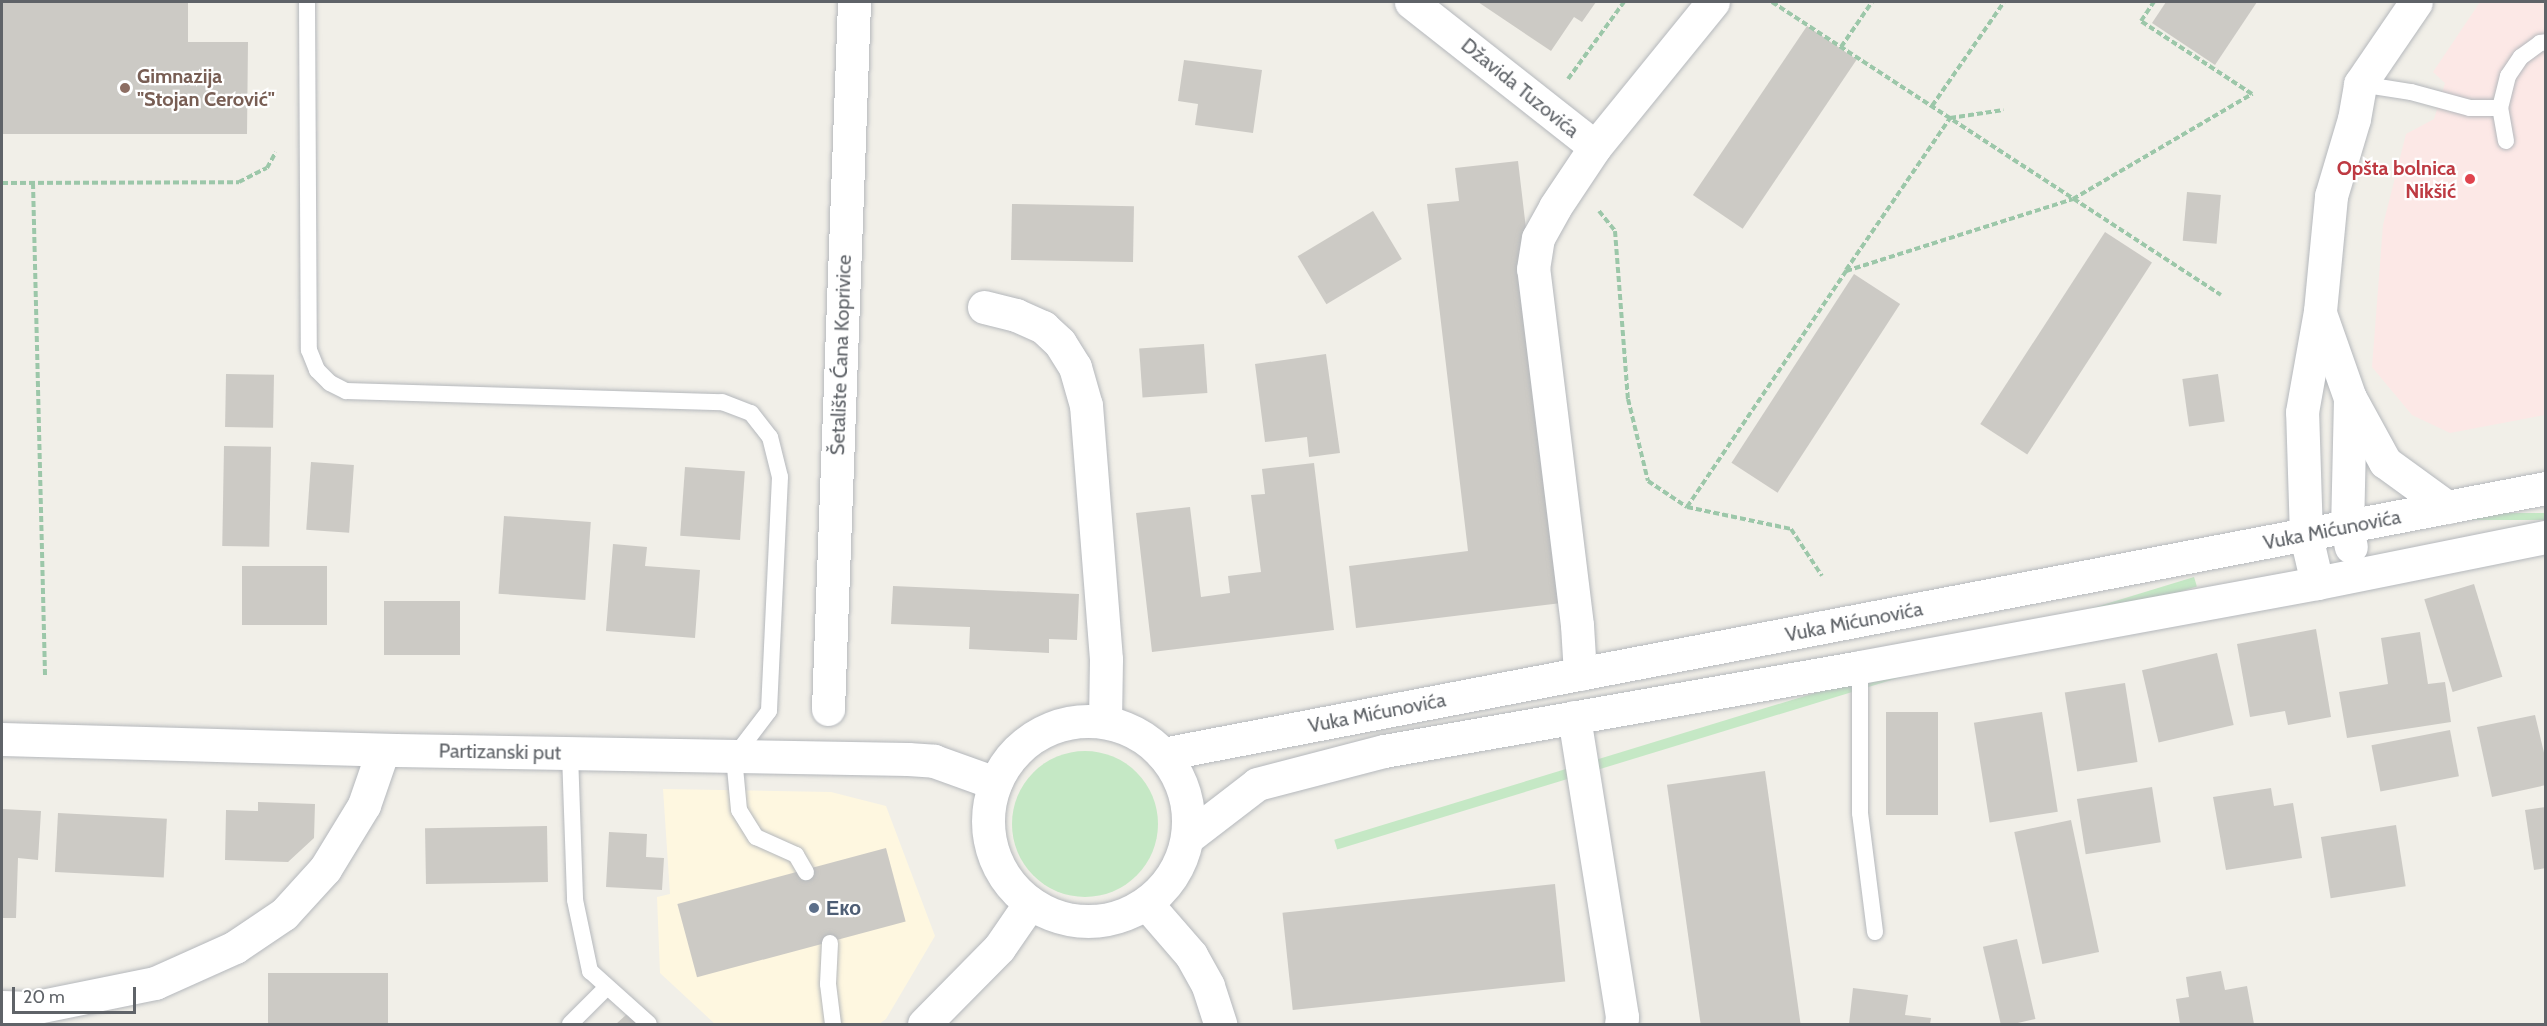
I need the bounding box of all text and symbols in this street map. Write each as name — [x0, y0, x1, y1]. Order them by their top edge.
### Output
street label: Džavida Tuzovića — [1456, 33, 1584, 143]
place label: Gimnazija "Stojan Cerović" — [137, 64, 275, 111]
marker: Gimnazija "Stojan Cerović" — [118, 81, 132, 95]
place label: Opšta bolnica Nikšić — [2337, 156, 2456, 203]
marker: Opšta bolnica Nikšić — [2461, 170, 2479, 188]
street label: Šetalište Ćana Koprivice — [826, 254, 856, 456]
street label: Vuka Mićunovića — [2261, 505, 2403, 555]
street label: Vuka Mićunovića — [1783, 597, 1925, 647]
street label: Vuka Mićunovića — [1306, 688, 1448, 738]
street label: Partizanski put — [438, 739, 562, 765]
place label: Еко — [826, 896, 861, 920]
marker: Еко — [807, 901, 821, 915]
scale bar — [15, 975, 140, 1013]
text: 20 m — [23, 986, 65, 1008]

